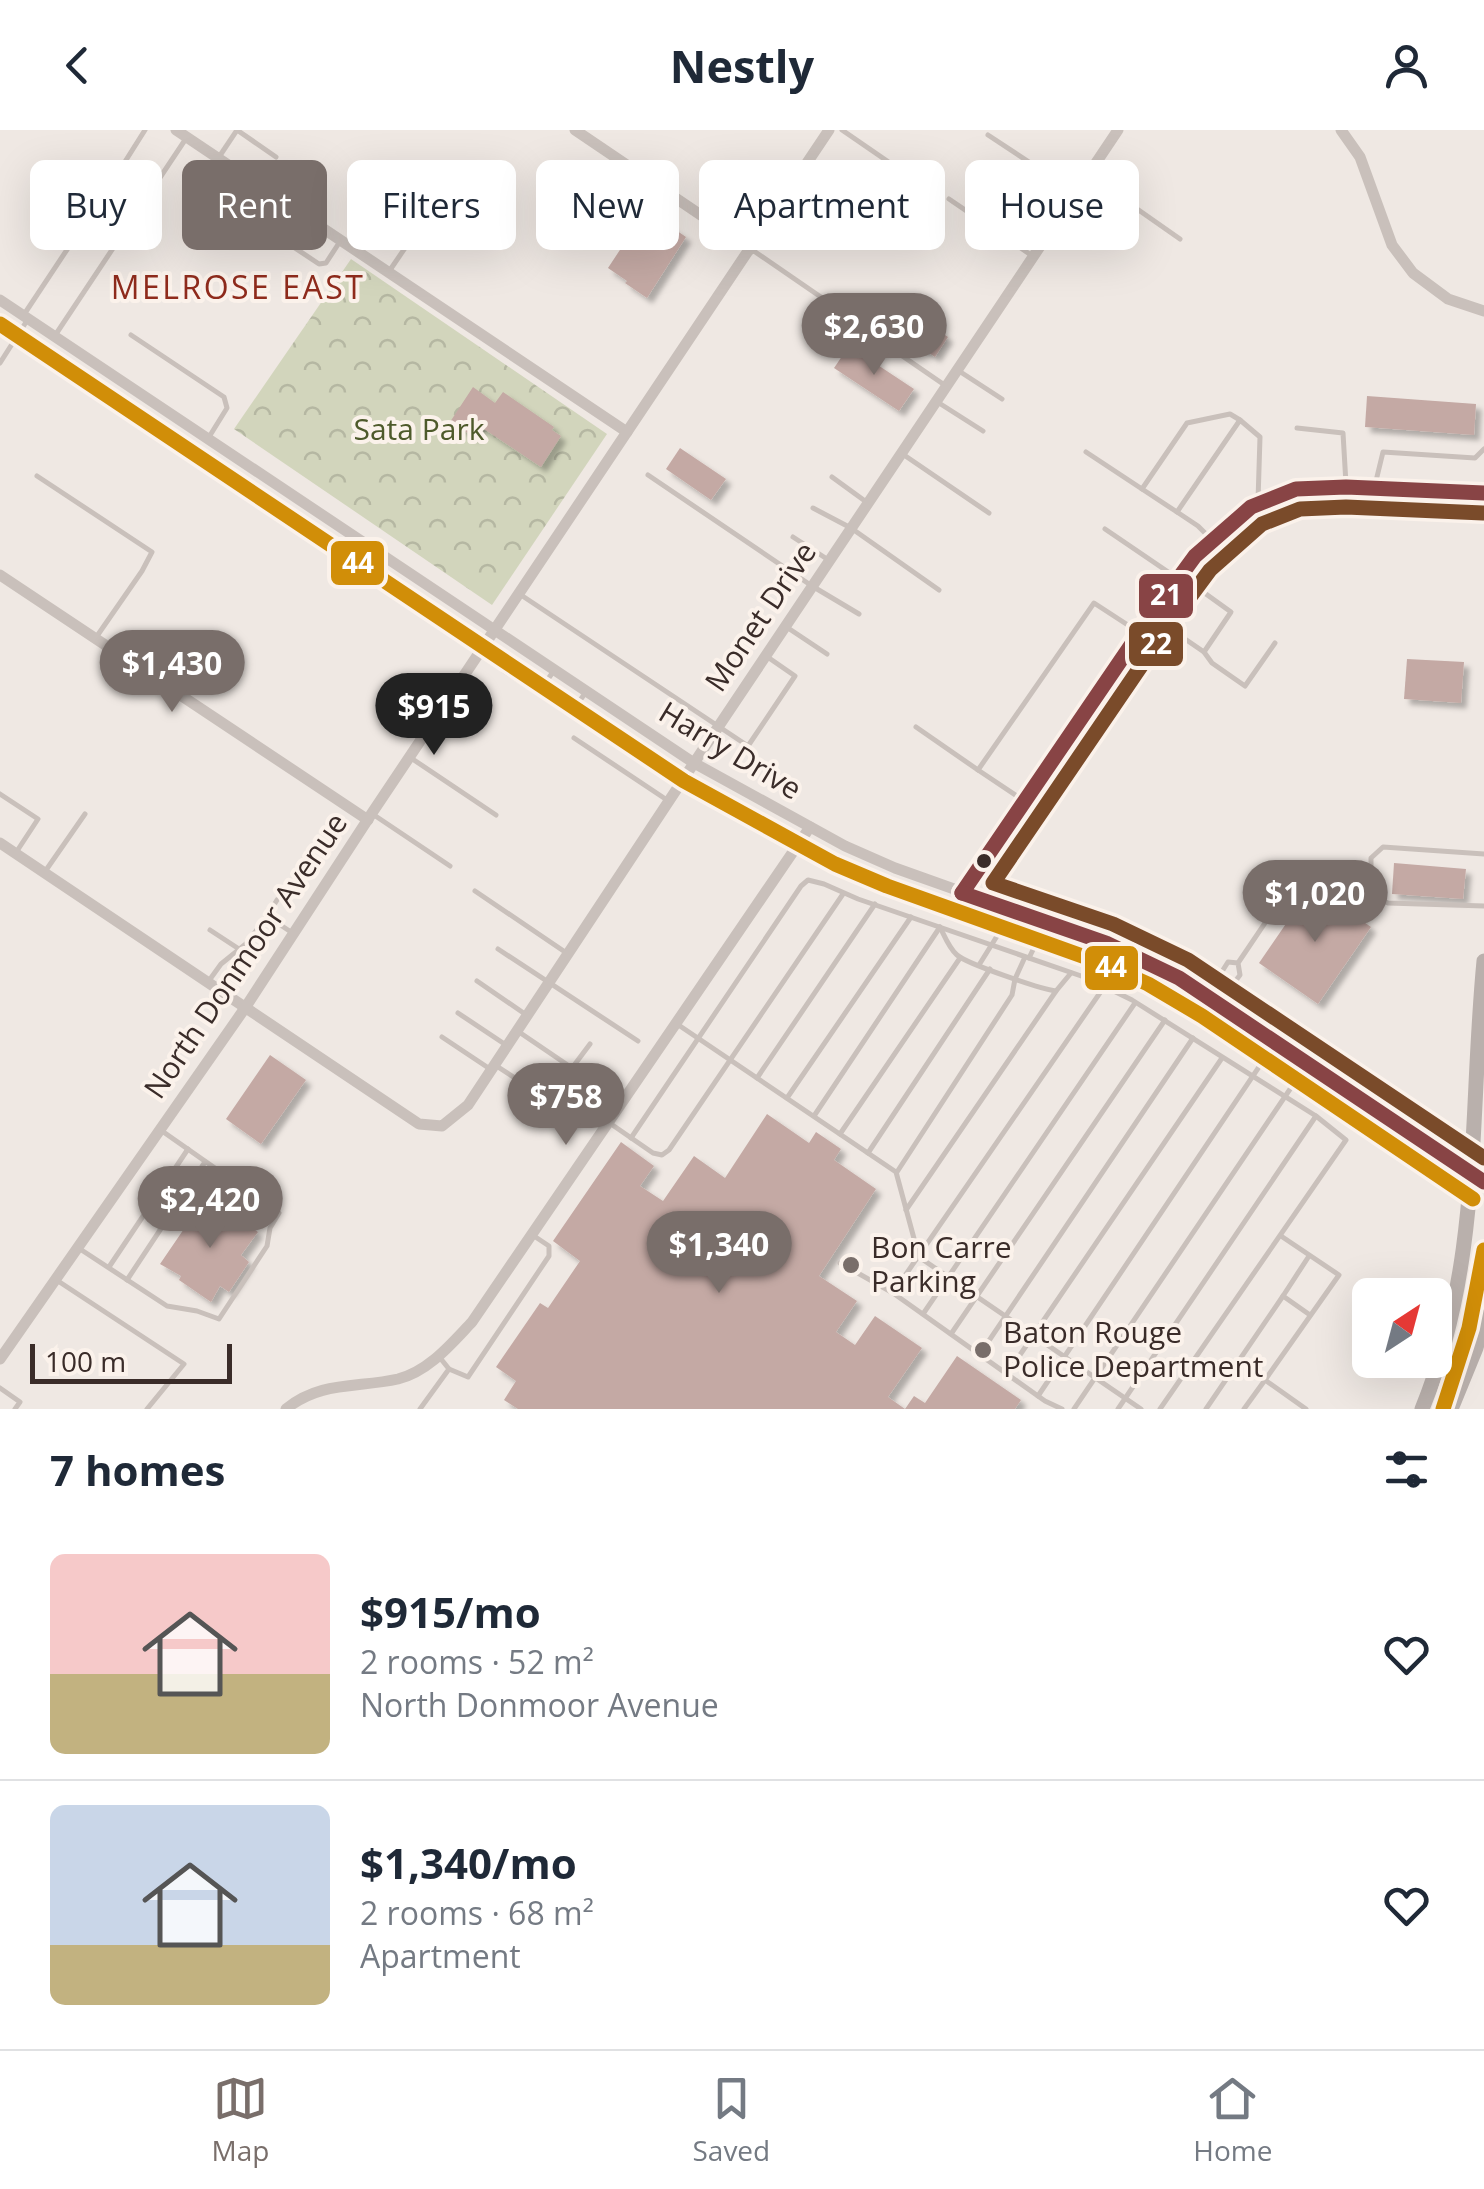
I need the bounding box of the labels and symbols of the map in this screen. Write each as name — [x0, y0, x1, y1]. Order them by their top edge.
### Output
district label: MELROSE EAST — [111, 265, 365, 308]
pin: $2,630 — [793, 293, 955, 378]
park label: Sata Park — [353, 408, 485, 449]
street label: Monet Drive — [695, 533, 825, 699]
line badge: 44 — [329, 539, 386, 587]
text: 44 — [342, 543, 374, 581]
line badge: 21 — [1137, 572, 1195, 620]
text: 21 — [1150, 575, 1182, 613]
line badge: 22 — [1127, 620, 1185, 668]
text: 22 — [1140, 624, 1172, 662]
pin: $1,430 — [91, 630, 253, 715]
pin: $915 — [375, 673, 493, 758]
street label: Harry Drive — [652, 691, 810, 808]
street label: North Donmoor Avenue — [134, 804, 356, 1106]
unlabelled marker — [974, 851, 994, 871]
pin: $1,020 — [1234, 860, 1396, 945]
line badge: 44 — [1083, 944, 1140, 992]
text: 44 — [1095, 947, 1127, 985]
pin: $758 — [507, 1063, 625, 1148]
pin: $2,420 — [129, 1166, 291, 1251]
pin: $1,340 — [638, 1211, 800, 1296]
place label: Bon Carre Parking — [871, 1226, 1012, 1301]
marker: Bon Carre Parking — [840, 1254, 862, 1276]
north arrow — [1352, 1278, 1452, 1378]
place label: Baton Rouge Police Department — [1003, 1311, 1264, 1386]
scale bar — [30, 1339, 232, 1384]
marker: Baton Rouge Police Department — [972, 1339, 994, 1361]

